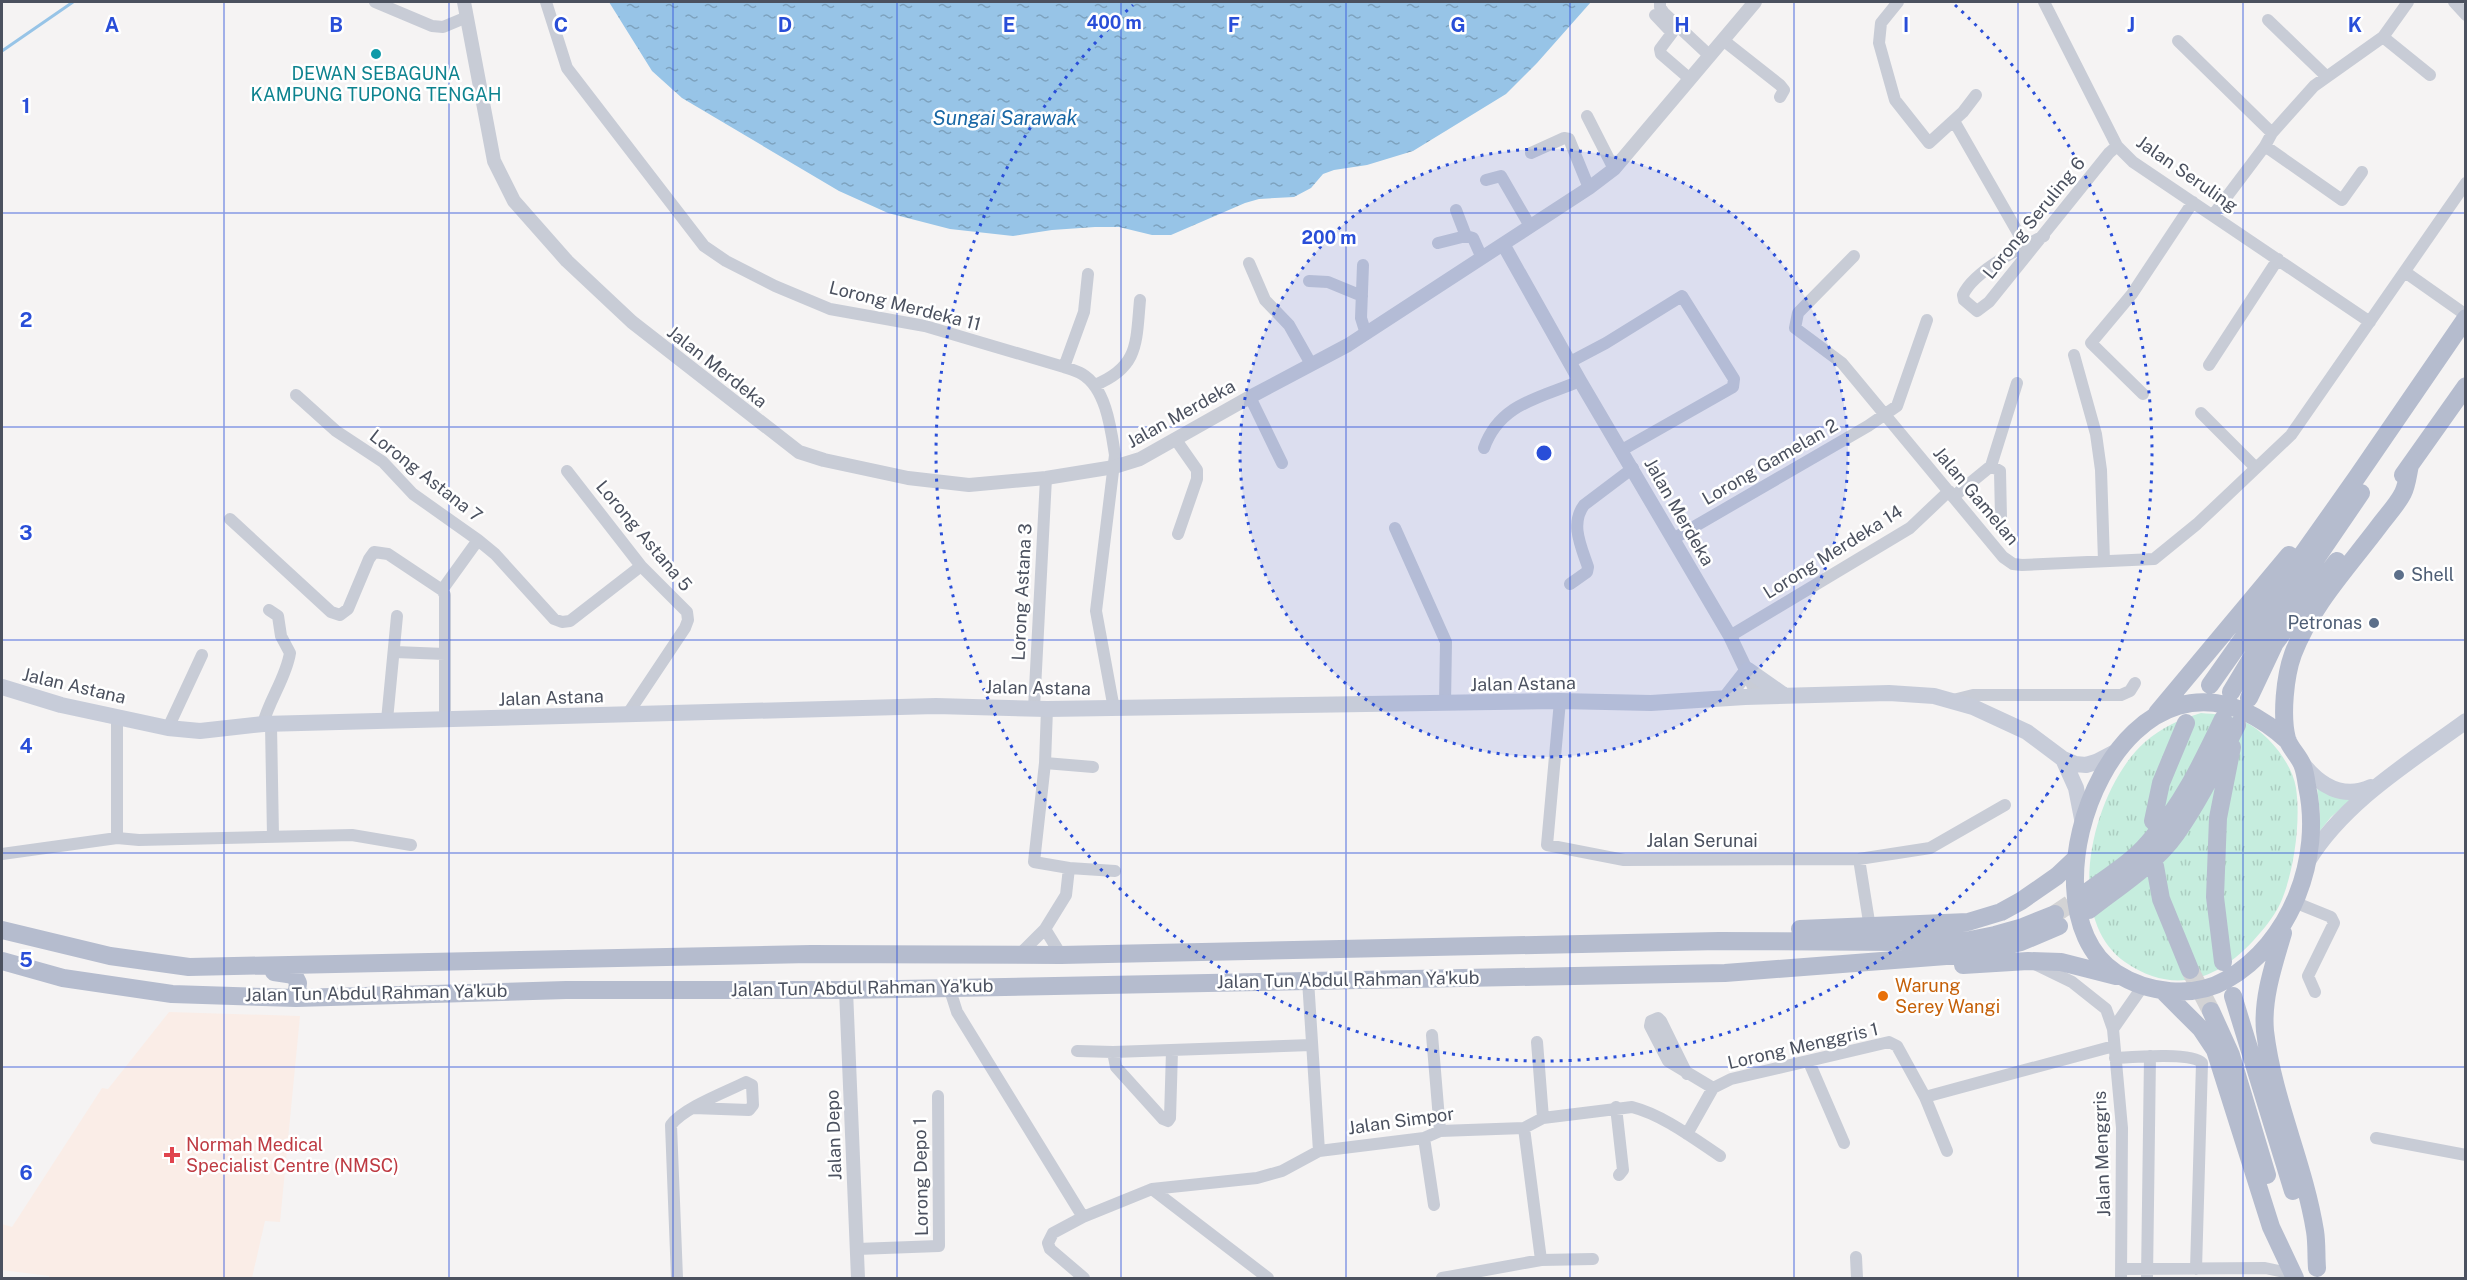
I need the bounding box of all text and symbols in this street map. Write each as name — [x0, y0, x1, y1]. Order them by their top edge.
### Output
text: 400 m — [1086, 12, 1142, 33]
text: A — [105, 13, 119, 37]
text: B — [329, 13, 343, 37]
text: C — [554, 13, 568, 37]
text: D — [778, 13, 792, 37]
text: E — [1003, 13, 1015, 37]
text: F — [1228, 13, 1240, 37]
text: G — [1450, 13, 1466, 37]
text: H — [1674, 13, 1690, 37]
text: I — [1903, 13, 1909, 37]
text: J — [2127, 13, 2135, 37]
text: K — [2348, 13, 2362, 37]
marker: DEWAN SEBAGUNA KAMPUNG TUPONG TENGAH — [369, 47, 383, 61]
place label: DEWAN SEBAGUNA KAMPUNG TUPONG TENGAH — [251, 63, 501, 105]
text: 1 — [22, 94, 30, 118]
water label: Sungai Sarawak — [933, 106, 1078, 130]
street label: Jalan Seruling — [2133, 131, 2242, 216]
street label: Lorong Seruling 6 — [1978, 153, 2089, 283]
text: 200 m — [1302, 227, 1356, 248]
street label: Lorong Merdeka 11 — [827, 276, 983, 335]
text: 2 — [20, 308, 32, 332]
street label: Jalan Merdeka — [663, 321, 771, 412]
street label: Jalan Merdeka — [1123, 375, 1239, 452]
street label: Lorong Gamelan 2 — [1698, 414, 1841, 509]
street label: Lorong Astana 7 — [366, 425, 487, 526]
street label: Jalan Gamelan — [1929, 442, 2024, 549]
centre of rings — [1534, 443, 1554, 463]
street label: Jalan Merdeka — [1640, 454, 1719, 569]
street label: Lorong Astana 5 — [592, 476, 697, 595]
street label: Lorong Merdeka 14 — [1759, 500, 1906, 603]
text: 3 — [19, 521, 33, 545]
street label: Lorong Astana 3 — [1007, 523, 1036, 661]
place label: Shell — [2411, 564, 2454, 585]
marker: Shell — [2392, 568, 2406, 582]
place label: Petronas — [2288, 612, 2362, 633]
marker: Petronas — [2367, 616, 2381, 630]
street label: Jalan Astana — [20, 663, 128, 708]
street label: Jalan Astana — [1470, 672, 1576, 695]
street label: Jalan Astana — [985, 676, 1091, 699]
street label: Jalan Astana — [498, 685, 604, 710]
text: 4 — [19, 734, 33, 758]
street label: Jalan Serunai — [1646, 830, 1758, 851]
text: 5 — [19, 948, 33, 972]
street label: Jalan Tun Abdul Rahman Ya'kub — [1216, 967, 1480, 992]
street label: Jalan Tun Abdul Rahman Ya'kub — [730, 975, 994, 1000]
place label: Warung Serey Wangi — [1895, 975, 2000, 1017]
street label: Jalan Tun Abdul Rahman Ya'kub — [244, 980, 508, 1005]
marker: Warung Serey Wangi — [1876, 989, 1890, 1003]
street label: Lorong Menggris 1 — [1725, 1018, 1880, 1073]
street label: Jalan Depo — [821, 1089, 846, 1181]
street label: Jalan Menggris — [2089, 1091, 2114, 1217]
street label: Jalan Simpor — [1346, 1103, 1455, 1138]
street label: Lorong Depo 1 — [909, 1118, 932, 1236]
place label: Normah Medical Specialist Centre (NMSC) — [186, 1134, 399, 1176]
marker: Normah Medical Specialist Centre (NMSC) — [163, 1146, 181, 1164]
text: 6 — [19, 1161, 33, 1185]

